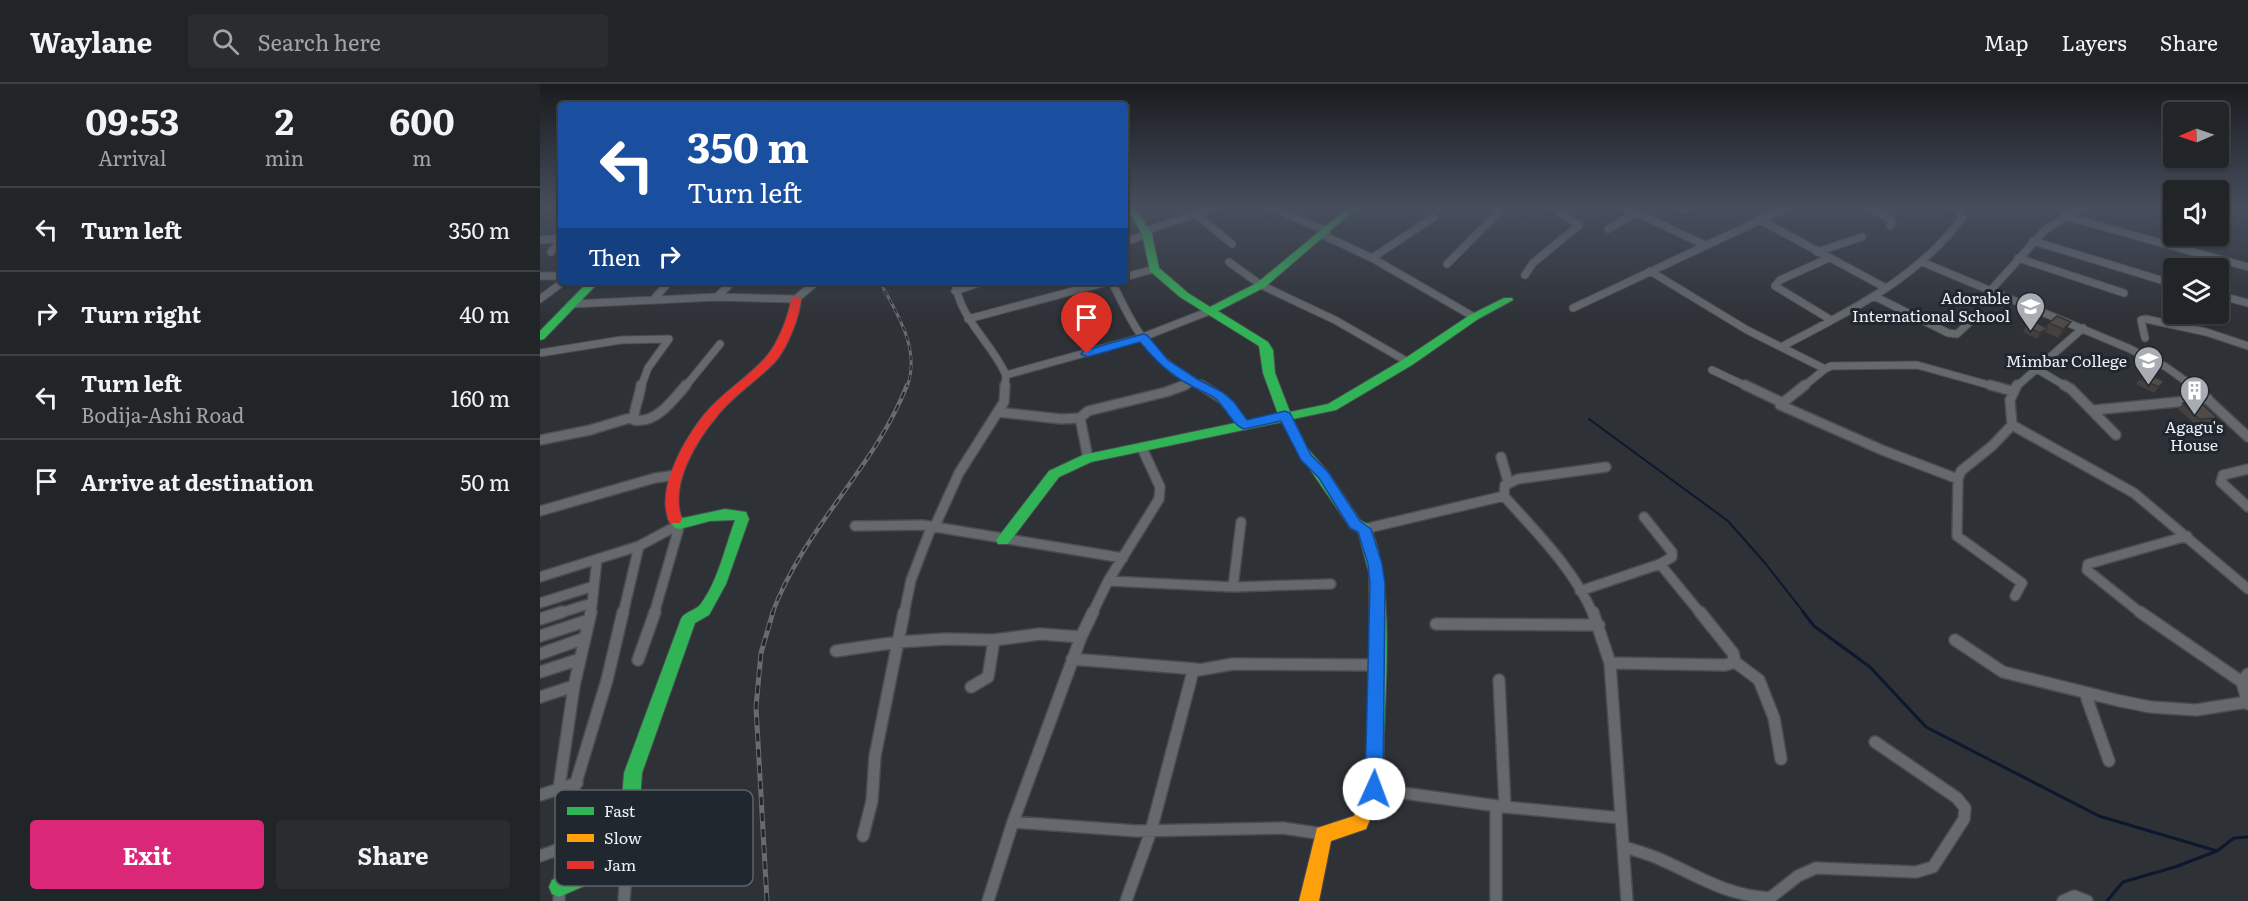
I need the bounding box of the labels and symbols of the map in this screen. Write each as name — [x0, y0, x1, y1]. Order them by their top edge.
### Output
north arrow — [2163, 102, 2229, 168]
place label: Adorable International School — [1852, 285, 2010, 327]
school or university icon: Adorable International School — [2015, 290, 2047, 332]
pin — [1061, 292, 1112, 354]
school or university icon: Mimbar College — [2132, 344, 2164, 386]
place label: Mimbar College — [2006, 348, 2127, 372]
building icon: Agagu's House — [2178, 374, 2210, 416]
place label: Agagu's House — [2165, 414, 2223, 456]
position arrow — [1342, 757, 1406, 821]
legend — [555, 790, 753, 886]
text: Fast — [604, 798, 636, 822]
text: Slow — [604, 825, 642, 849]
text: Jam — [604, 852, 637, 876]

